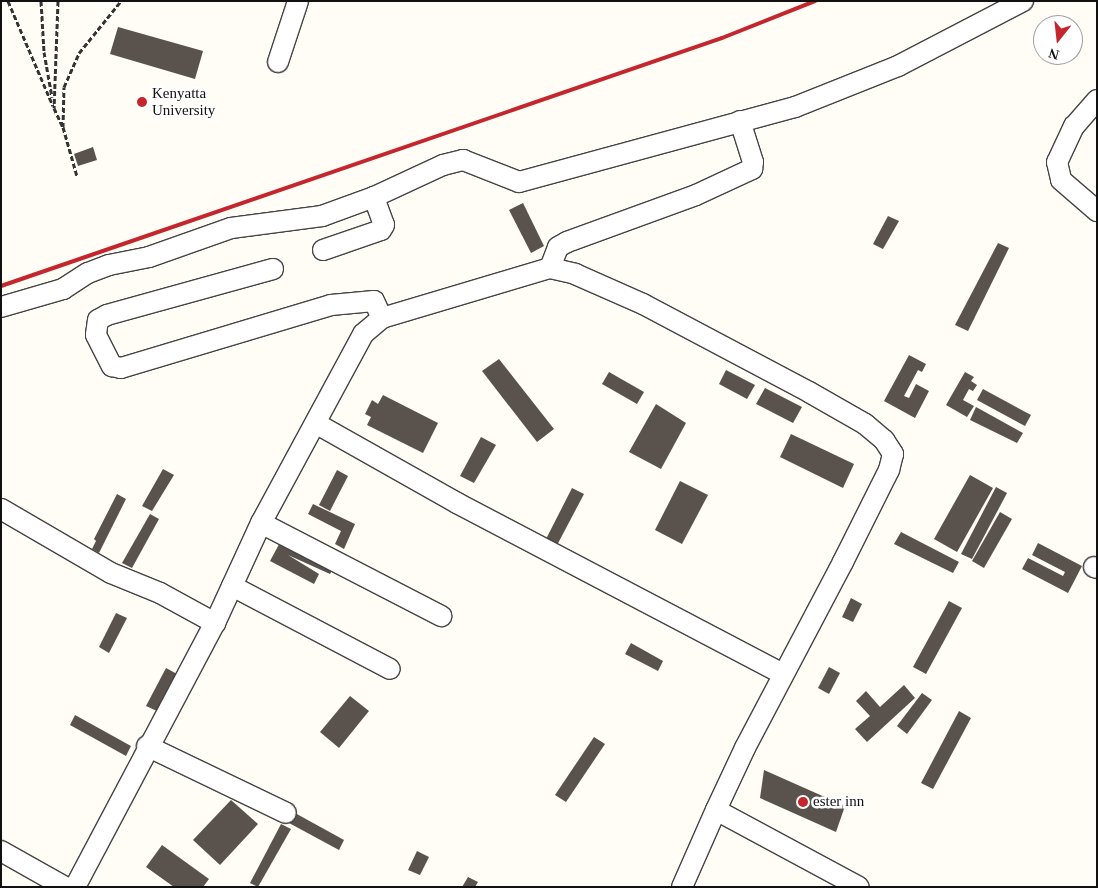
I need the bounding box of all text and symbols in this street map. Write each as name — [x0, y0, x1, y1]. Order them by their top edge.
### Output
north arrow — [1033, 15, 1083, 65]
text: N — [1047, 45, 1061, 63]
place label: Kenyatta University — [152, 84, 215, 119]
marker: Kenyatta University — [136, 96, 148, 108]
place label: ester inn — [813, 793, 864, 811]
marker: ester inn — [797, 796, 809, 808]

